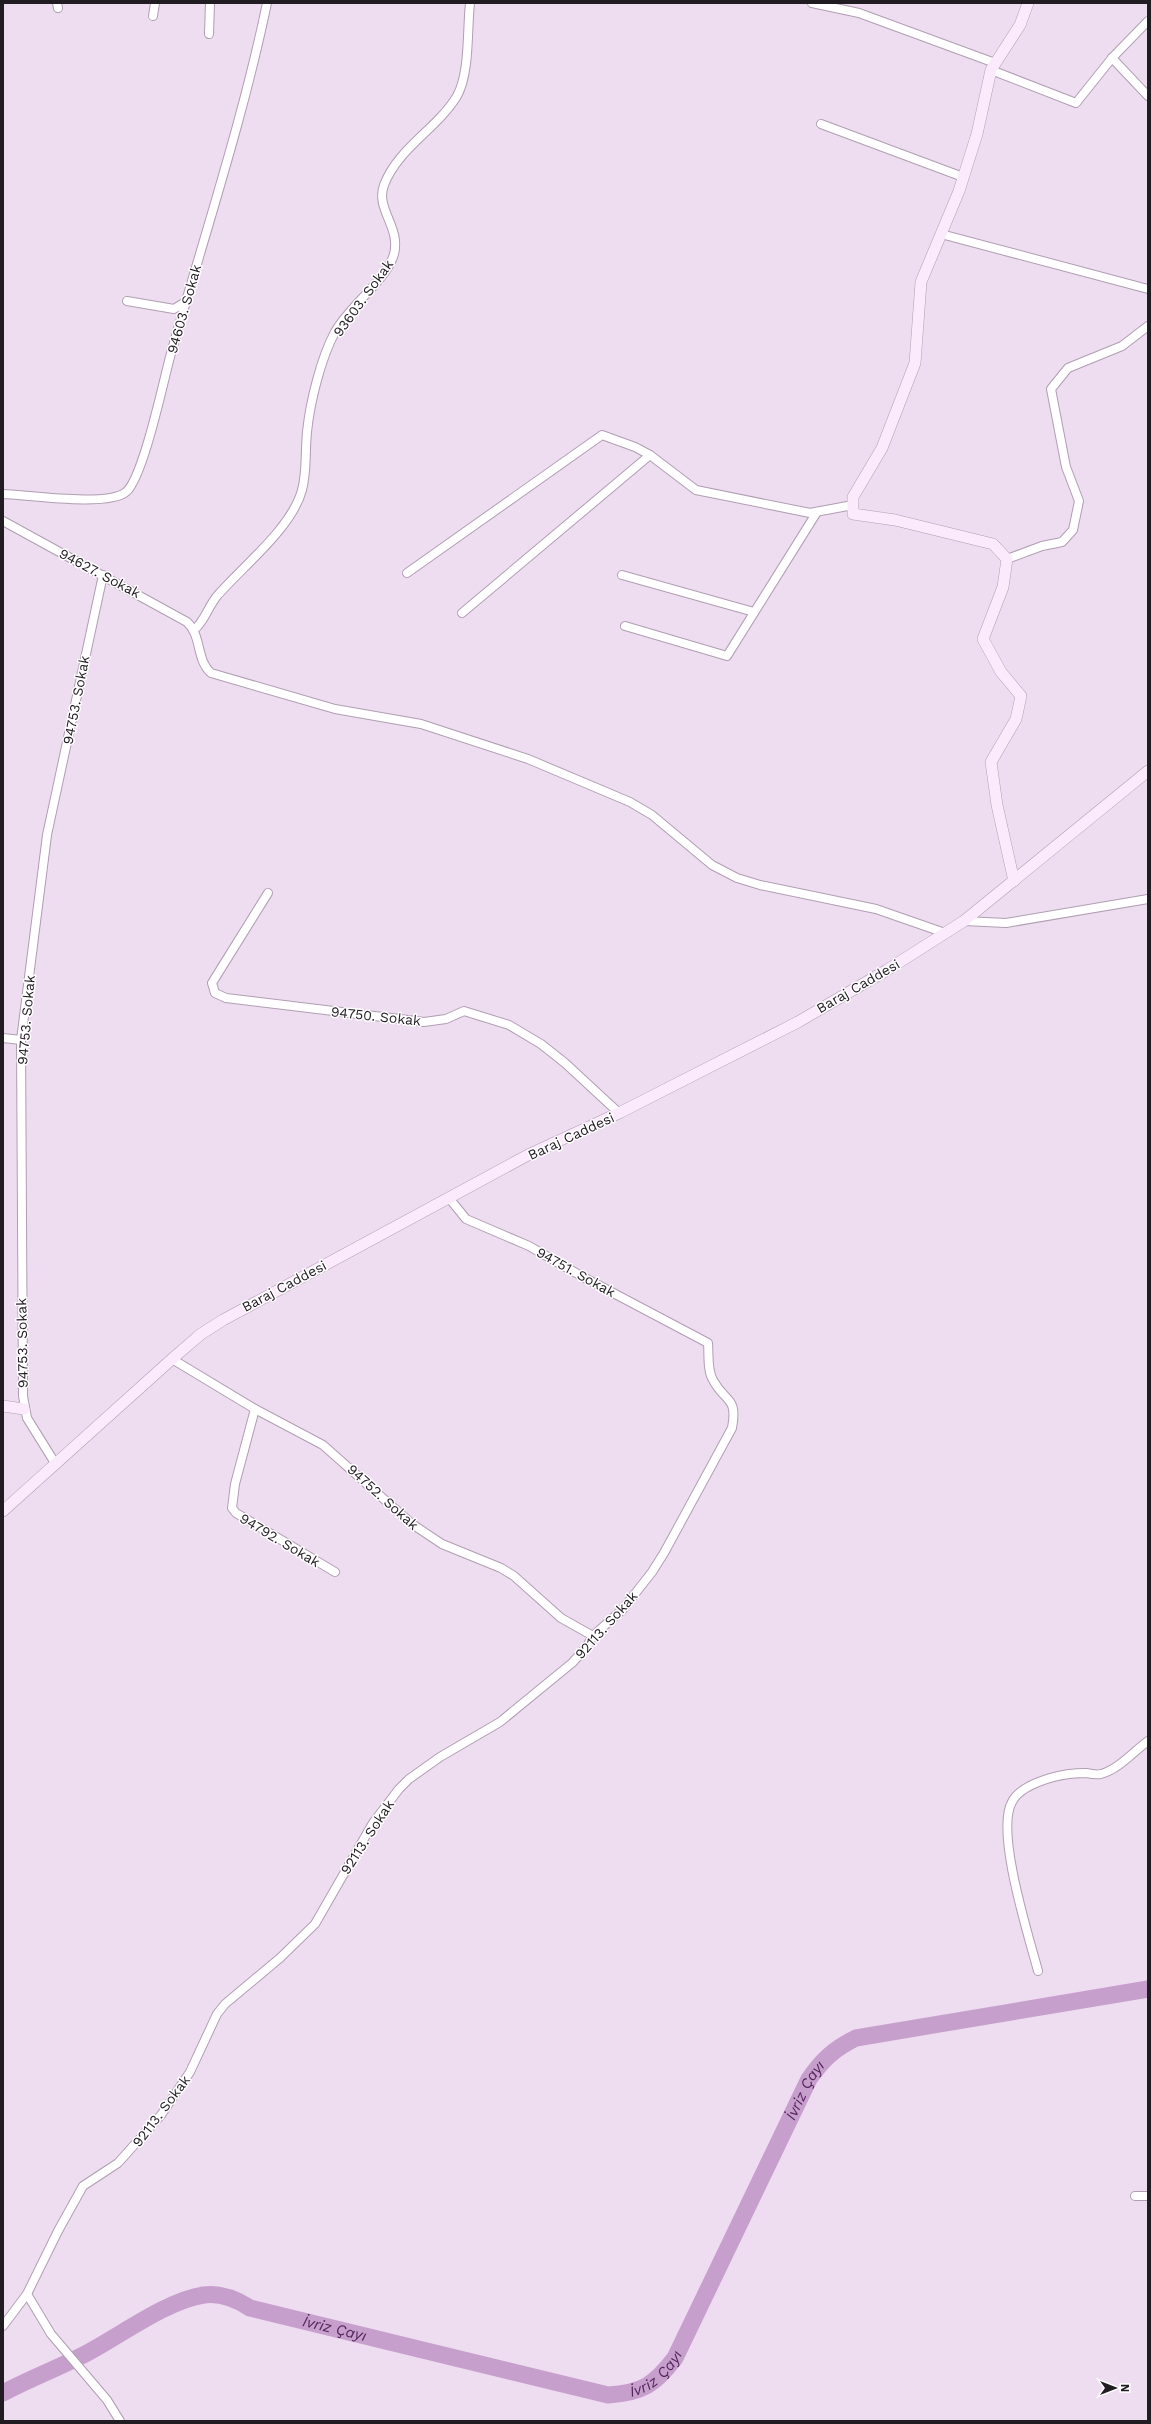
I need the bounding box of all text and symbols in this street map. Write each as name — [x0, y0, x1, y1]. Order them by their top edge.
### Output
street label: 93603. Sokak — [330, 256, 396, 340]
street label: 94603. Sokak — [164, 263, 204, 355]
street label: 94627. Sokak — [57, 545, 143, 601]
street label: 94753. Sokak — [60, 654, 92, 746]
street label: Baraj Caddesi — [814, 956, 902, 1016]
street label: 94753. Sokak — [14, 974, 38, 1066]
street label: 94750. Sokak — [330, 1003, 422, 1029]
street label: Baraj Caddesi — [525, 1109, 617, 1163]
street label: 94751. Sokak — [534, 1244, 618, 1300]
street label: Baraj Caddesi — [239, 1257, 329, 1315]
street label: 94753. Sokak — [13, 1298, 31, 1388]
street label: 94752. Sokak — [344, 1461, 422, 1533]
street label: 94792. Sokak — [237, 1510, 323, 1570]
street label: 92113. Sokak — [571, 1588, 641, 1662]
street label: 92113. Sokak — [337, 1797, 397, 1877]
water label: İvriz Çayı — [782, 2057, 829, 2123]
street label: 92113. Sokak — [129, 2072, 193, 2150]
water label: İvriz Çayı — [301, 2312, 368, 2345]
water label: İvriz Çayı — [628, 2348, 686, 2401]
north arrow — [1095, 2368, 1135, 2408]
text: N — [1118, 2384, 1131, 2392]

